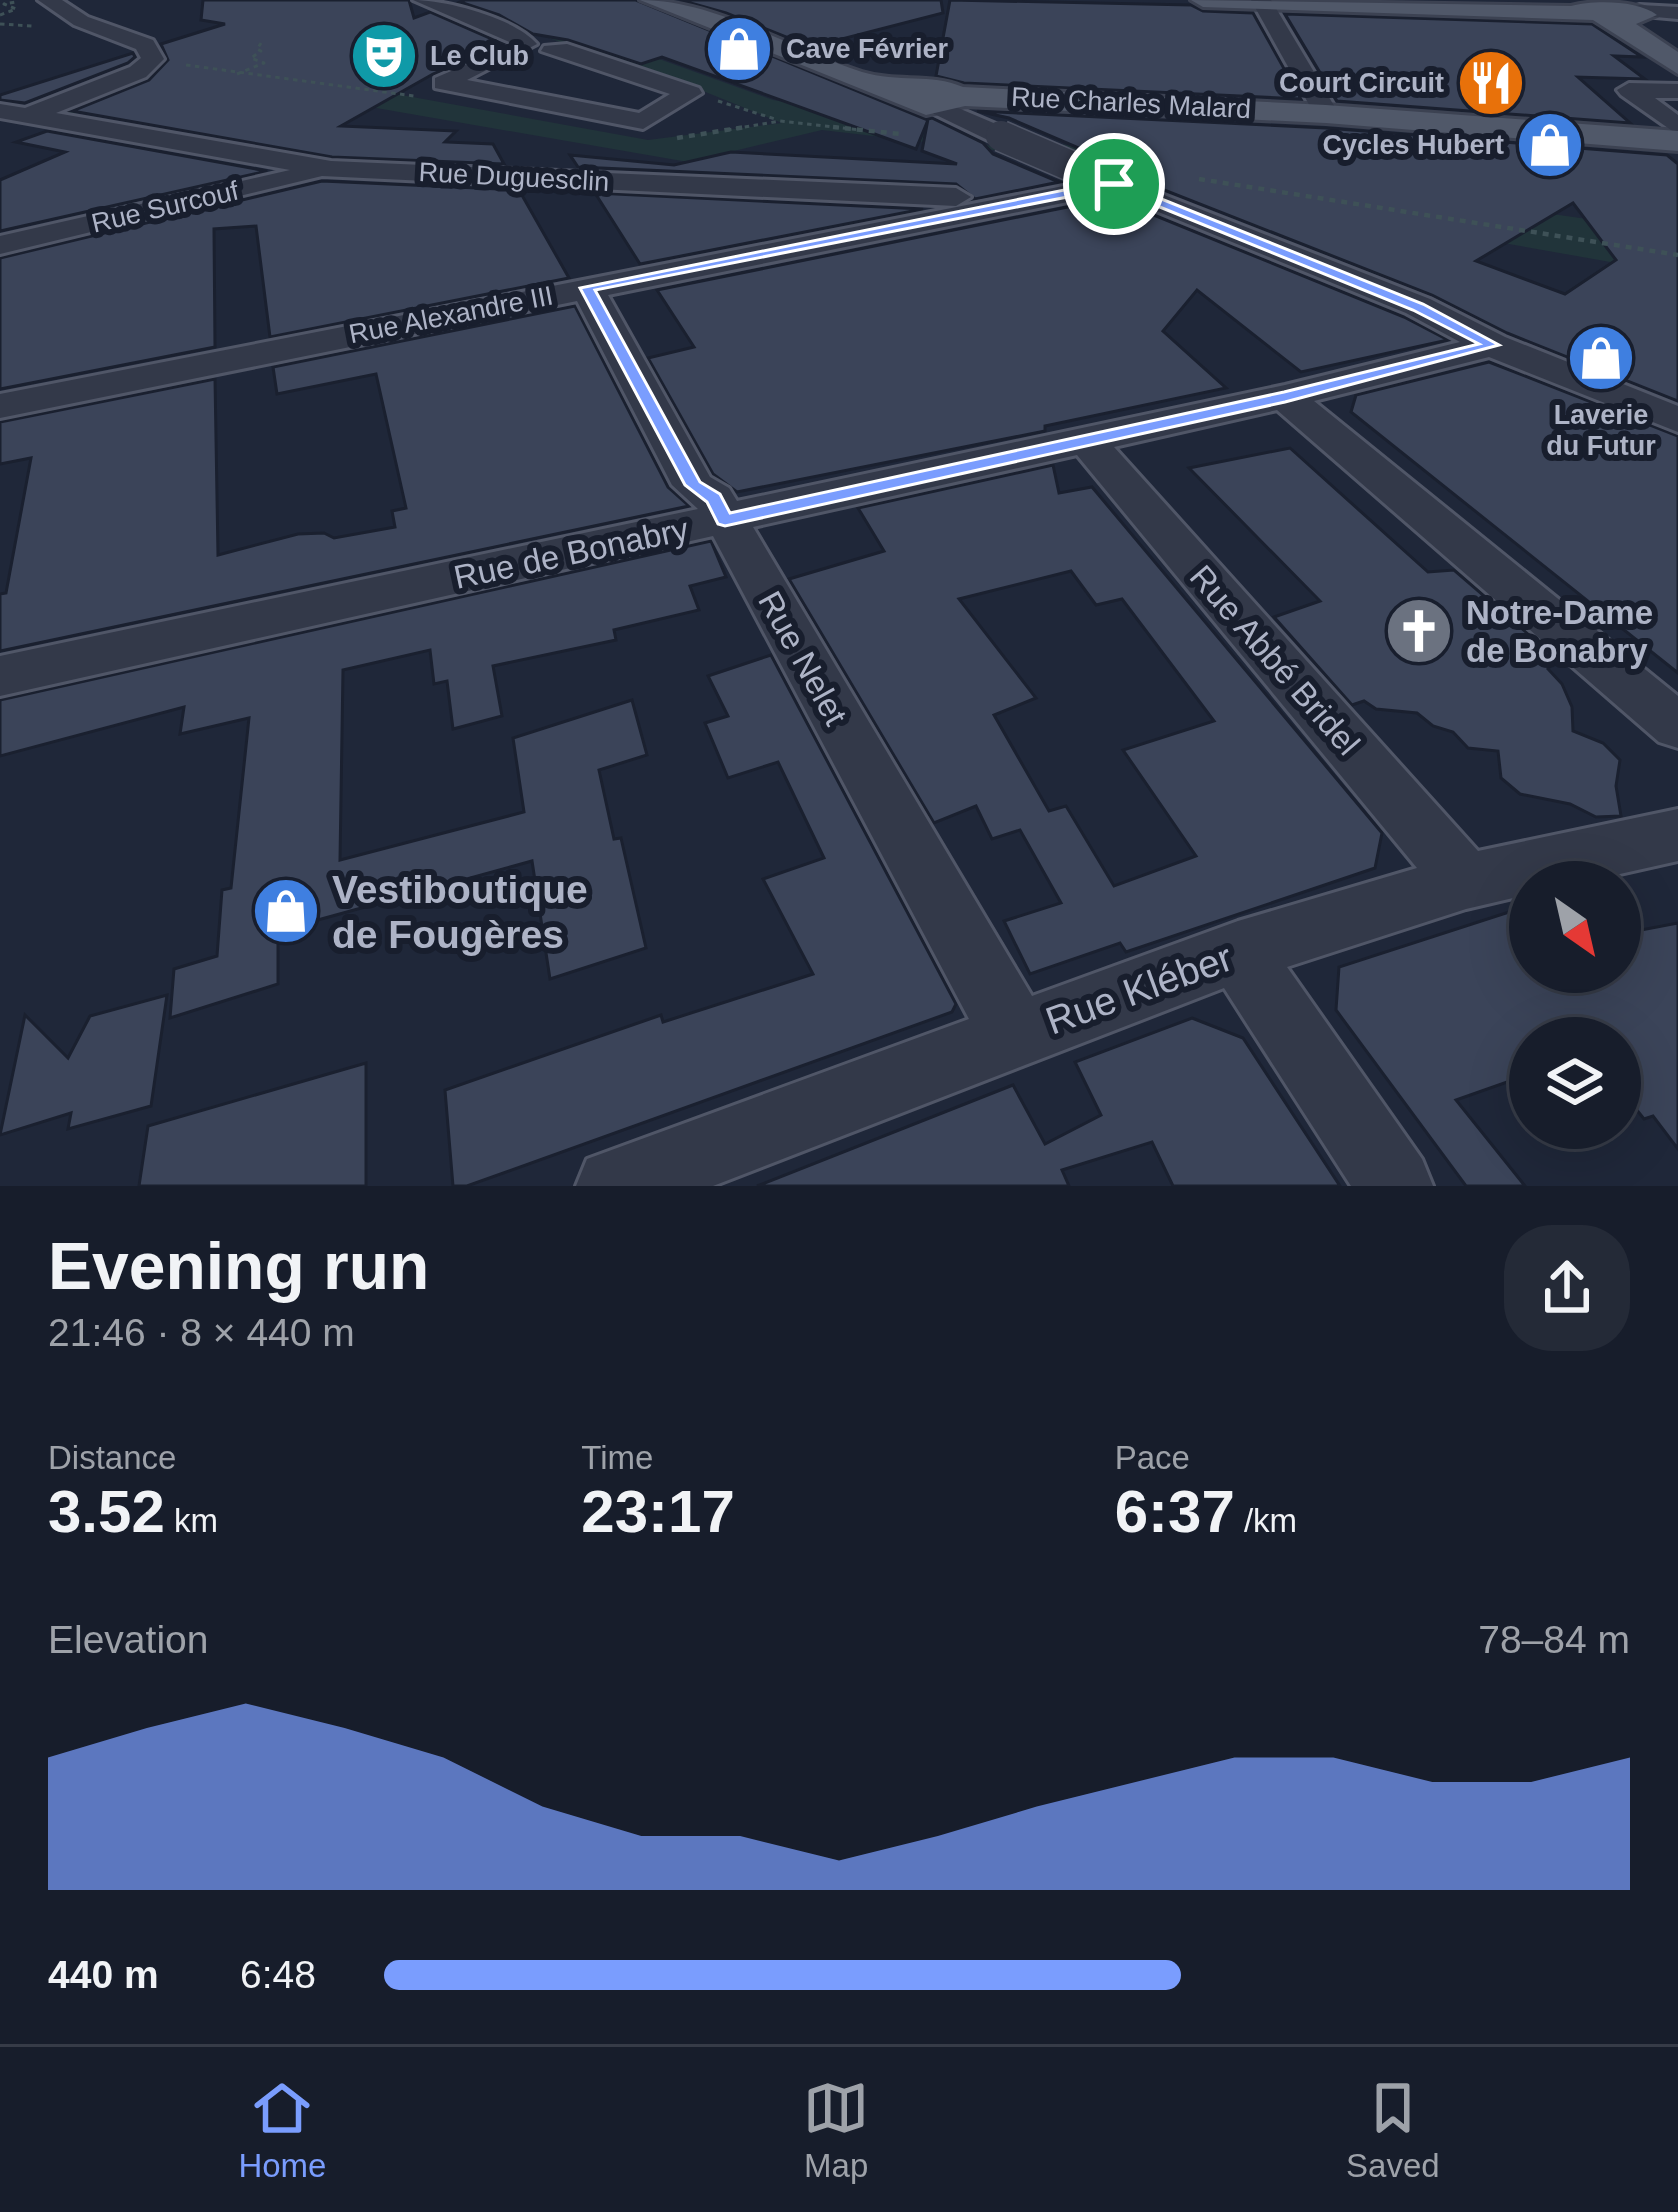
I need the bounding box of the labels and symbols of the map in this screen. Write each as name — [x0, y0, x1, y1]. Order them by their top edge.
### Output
shop icon: Cave Février — [704, 14, 774, 84]
theatre icon: Le Club — [349, 21, 419, 91]
place label: Cave Février — [786, 34, 949, 64]
place label: Le Club — [430, 41, 529, 71]
restaurant icon: Court Circuit — [1456, 48, 1526, 118]
place label: Court Circuit — [1279, 68, 1444, 98]
street label: Rue Charles Malard — [1010, 82, 1252, 124]
shop icon: Cycles Hubert — [1515, 110, 1585, 180]
place label: Cycles Hubert — [1322, 130, 1504, 160]
pin — [1063, 133, 1165, 235]
street label: Rue Duguesclin — [418, 157, 610, 197]
street label: Rue Surcouf — [89, 175, 242, 238]
street label: Rue Alexandre III — [346, 281, 556, 349]
shop icon: Laverie du Futur — [1566, 323, 1636, 393]
place label: Laverie du Futur — [1546, 400, 1656, 461]
street label: Rue de Bonabry — [451, 510, 692, 596]
street label: Rue Abbé Bridel — [1183, 558, 1367, 762]
street label: Rue Nelet — [751, 585, 855, 731]
place label: Notre-Dame de Bonabry — [1466, 594, 1653, 669]
church icon: Notre-Dame de Bonabry — [1384, 596, 1454, 666]
north arrow — [1509, 861, 1641, 993]
place label: Vestiboutique de Fougères — [332, 868, 588, 956]
shop icon: Vestiboutique de Fougères — [251, 876, 321, 946]
street label: Rue Kléber — [1040, 935, 1238, 1043]

